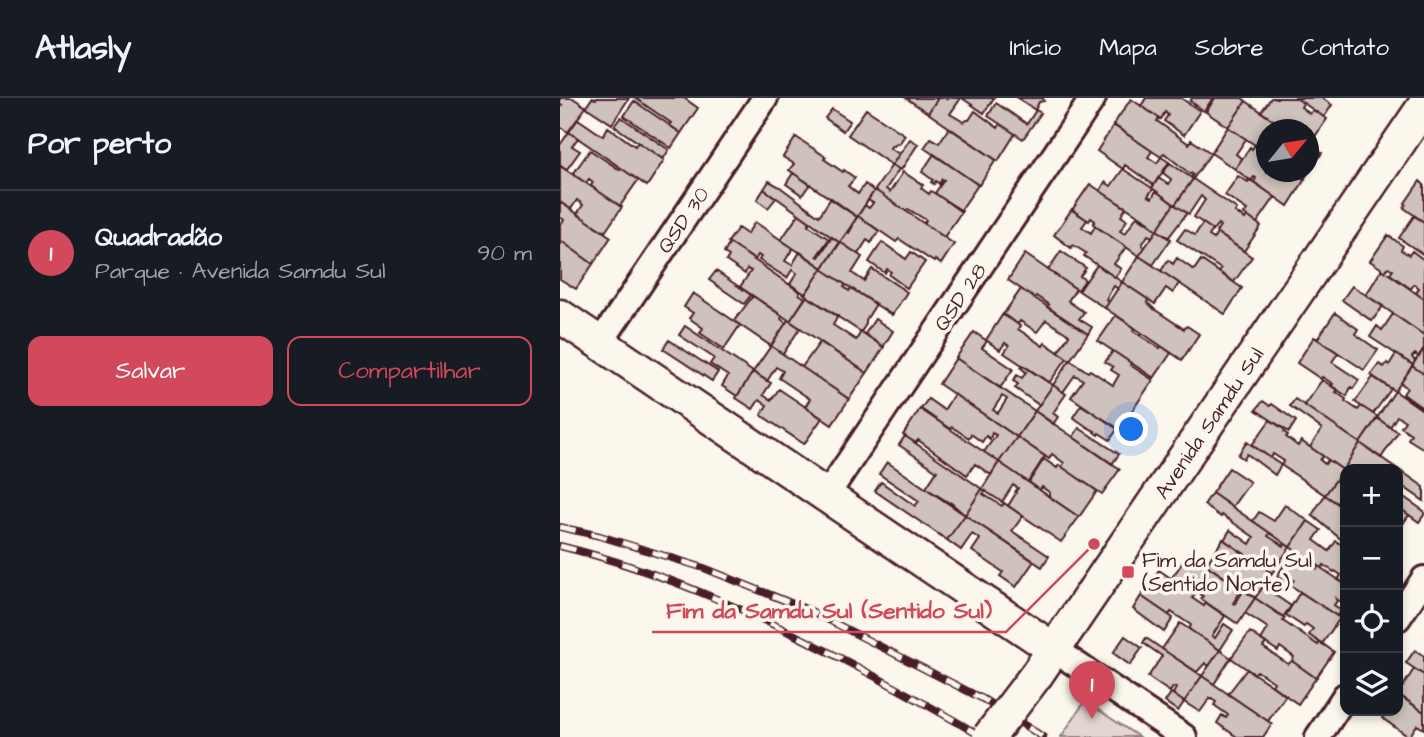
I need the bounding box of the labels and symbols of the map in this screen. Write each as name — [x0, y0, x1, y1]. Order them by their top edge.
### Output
north arrow — [1256, 119, 1319, 182]
street label: QSD 30 — [651, 181, 716, 259]
street label: QSD 28 — [927, 257, 994, 337]
street label: Avenida Samdu Sul — [1148, 342, 1271, 505]
your location — [1114, 412, 1148, 446]
place label: Fim da Samdu Sul (Sentido Norte) — [1142, 546, 1312, 599]
marker: Fim da Samdu Sul (Sentido Norte) — [1120, 564, 1136, 580]
callout: Fim da Samdu Sul (Sentido Sul) — [652, 588, 1006, 632]
text: Fim da Samdu Sul (Sentido Sul) — [666, 595, 992, 627]
pin: 1 — [1069, 661, 1115, 719]

